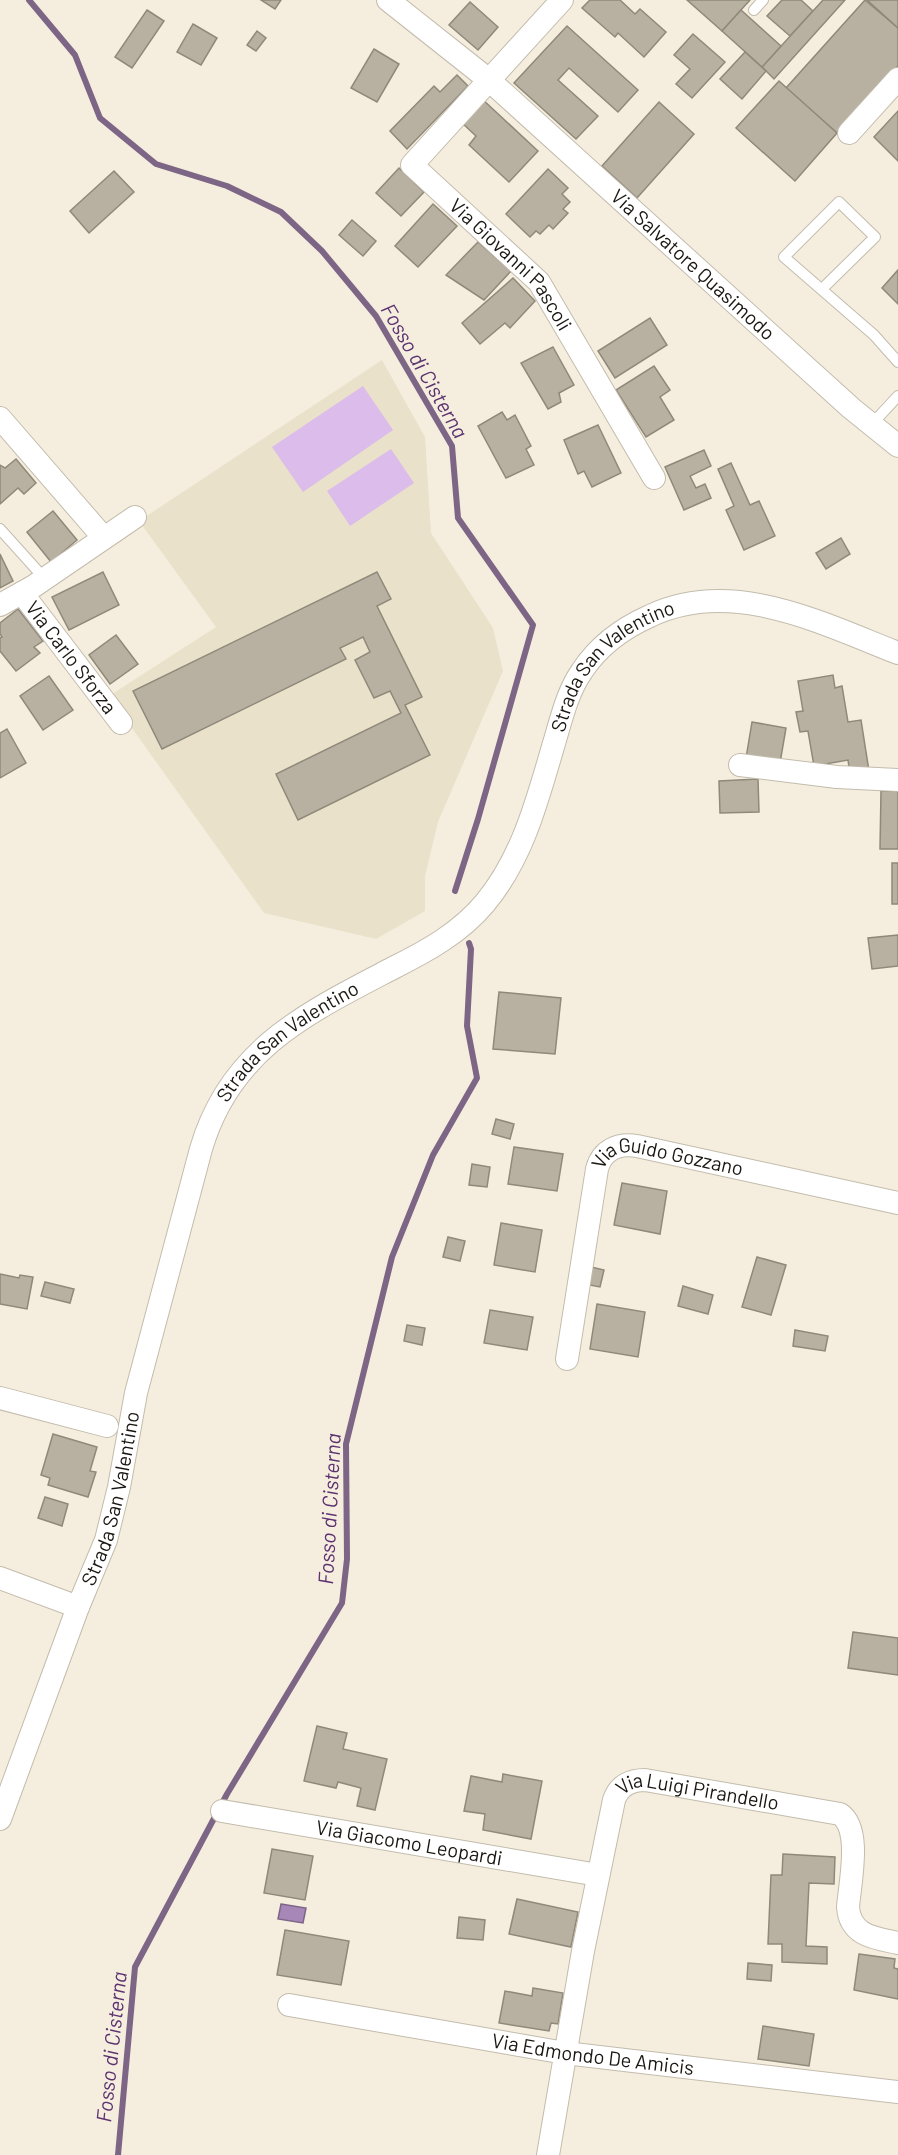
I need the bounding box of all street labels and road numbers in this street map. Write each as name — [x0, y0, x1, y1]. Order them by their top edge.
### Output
street label: Via Salvatore Quasimodo — [607, 184, 781, 344]
street label: Via Giovanni Pascoli — [445, 193, 578, 334]
street label: Strada San Valentino — [545, 595, 677, 734]
street label: Via Carlo Sforza — [21, 596, 122, 718]
street label: Strada San Valentino — [210, 975, 362, 1106]
street label: Via Guido Gozzano — [595, 1159, 753, 1189]
street label: Strada San Valentino — [75, 1409, 143, 1589]
street label: Via Luigi Pirandello — [610, 1767, 781, 1814]
street label: Via Giacomo Leopardi — [314, 1814, 505, 1870]
street label: Via Edmondo De Amicis — [490, 2027, 695, 2079]

